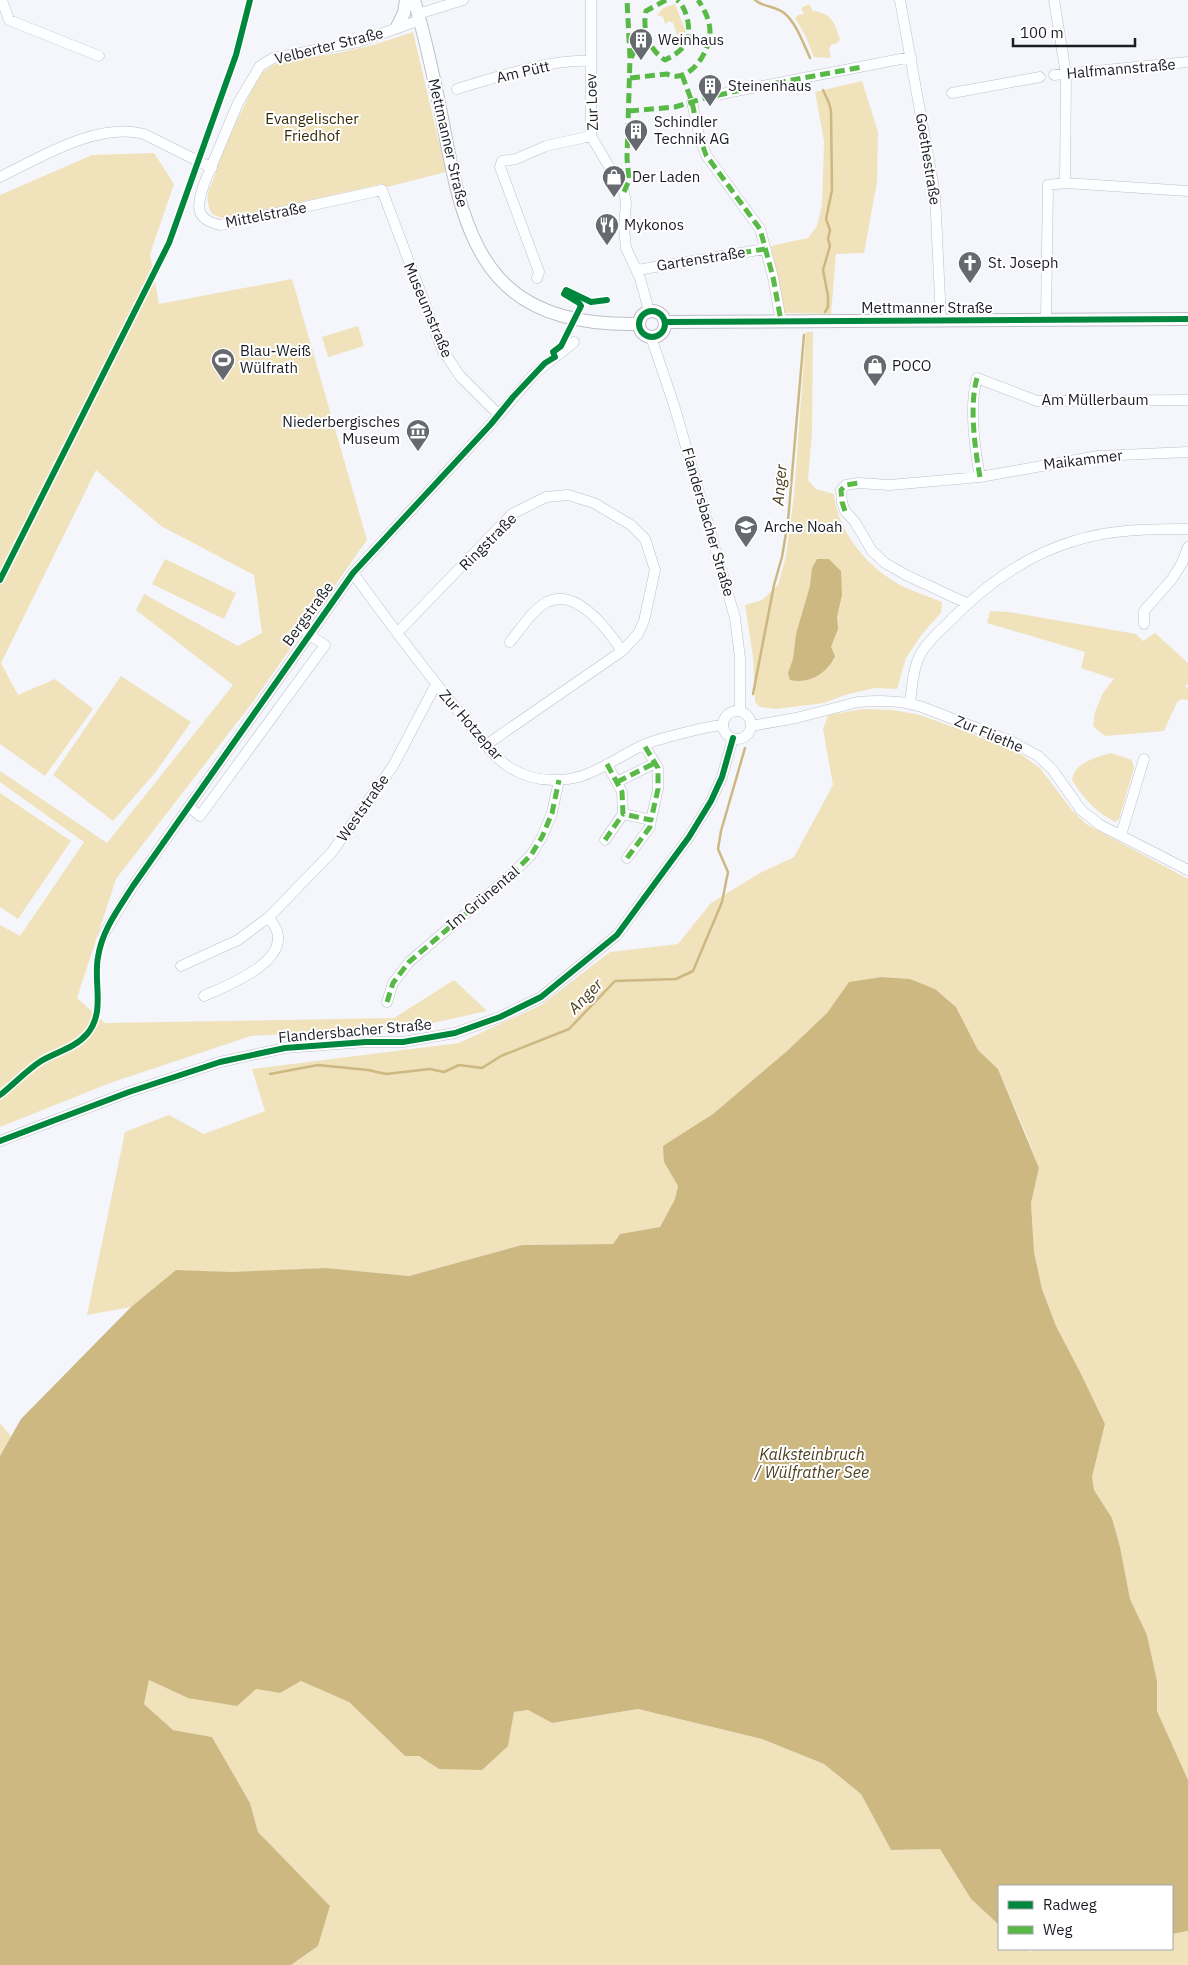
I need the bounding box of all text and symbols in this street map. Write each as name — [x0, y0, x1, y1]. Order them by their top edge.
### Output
scale bar — [1013, 15, 1136, 47]
street label: Velberter Straße — [273, 23, 385, 68]
text: 100 m — [1020, 23, 1064, 42]
building icon: Weinhaus — [628, 27, 654, 61]
place label: Weinhaus — [658, 30, 724, 49]
street label: Halfmannstraße — [1066, 54, 1176, 83]
street label: Am Pütt — [494, 56, 551, 87]
street label: Zur Loev — [581, 72, 602, 131]
building icon: Steinenhaus — [697, 73, 723, 107]
place label: Steinenhaus — [728, 76, 812, 95]
street label: Mettmanner Straße — [424, 77, 473, 209]
park label: Evangelischer Friedhof — [265, 109, 359, 145]
place label: Schindler Technik AG — [654, 112, 729, 148]
street label: Goethestraße — [912, 112, 945, 206]
building icon: Schindler Technik AG — [623, 118, 649, 152]
shop icon: Der Laden — [601, 164, 627, 198]
place label: Der Laden — [632, 167, 700, 186]
street label: Mittelstraße — [224, 197, 308, 232]
restaurant icon: Mykonos — [594, 212, 620, 246]
place label: Mykonos — [624, 215, 684, 234]
street label: Gartenstraße — [655, 242, 747, 275]
church icon: St. Joseph — [957, 250, 983, 284]
place label: St. Joseph — [988, 253, 1058, 272]
street label: Museumstraße — [400, 259, 457, 360]
street label: Mettmanner Straße — [861, 298, 993, 317]
place label: Blau-Weiß Wülfrath — [240, 341, 311, 377]
sports icon: Blau-Weiß Wülfrath — [210, 347, 236, 381]
shop icon: POCO — [862, 353, 888, 387]
place label: POCO — [892, 356, 931, 375]
street label: Am Müllerbaum — [1041, 390, 1149, 409]
place label: Niederbergisches Museum — [282, 412, 400, 448]
museum icon: Niederbergisches Museum — [405, 418, 431, 452]
street label: Flandersbacher Straße — [678, 445, 739, 599]
street label: Maikammer — [1042, 445, 1124, 474]
water label: Anger — [767, 462, 791, 507]
street label: Ringstraße — [455, 509, 520, 574]
school or university icon: Arche Noah — [733, 514, 759, 548]
place label: Arche Noah — [764, 517, 842, 536]
street label: Bergstraße — [278, 578, 337, 650]
street label: Zur Hotzepar — [435, 685, 508, 764]
street label: Zur Fliethe — [952, 711, 1026, 756]
street label: Weststraße — [333, 770, 393, 845]
street label: Im Grünental — [442, 862, 523, 934]
water label: Anger — [563, 973, 607, 1018]
street label: Flandersbacher Straße — [277, 1014, 433, 1047]
water label: Kalksteinbruch / Wülfrather See — [753, 1444, 869, 1482]
legend — [998, 1885, 1173, 1950]
text: Radweg — [1043, 1895, 1097, 1914]
text: Weg — [1043, 1920, 1072, 1939]

